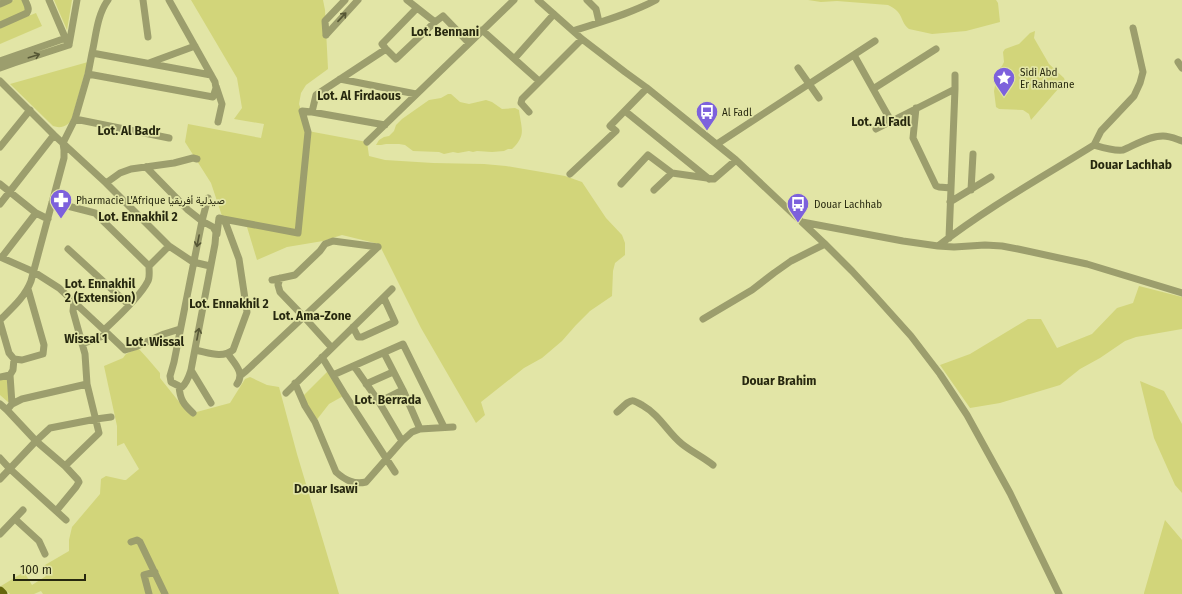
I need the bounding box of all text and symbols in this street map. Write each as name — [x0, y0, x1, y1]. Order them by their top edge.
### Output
one-way arrow — [337, 12, 347, 22]
district label: Lot. Bennani — [411, 25, 479, 39]
one-way arrow — [28, 52, 41, 59]
place icon: Sidi Abd Er Rahmane — [991, 65, 1017, 98]
place label: Sidi Abd Er Rahmane — [1020, 67, 1074, 91]
district label: Lot. Al Firdaous — [317, 89, 401, 103]
bus stop icon: Al Fadl — [694, 99, 720, 132]
place label: Al Fadl — [722, 107, 752, 119]
district label: Lot. Al Fadl — [851, 115, 911, 129]
district label: Lot. Al Badr — [98, 124, 161, 138]
district label: Douar Lachhab — [1090, 158, 1172, 172]
pharmacy icon: Pharmacie L'Afrique صيدلية أفريقيا — [48, 187, 74, 220]
bus stop icon: Douar Lachhab — [785, 191, 811, 224]
place label: Pharmacie L'Afrique صيدلية أفريقيا — [76, 195, 225, 207]
place label: Douar Lachhab — [814, 199, 882, 211]
district label: Lot. Ennakhil 2 — [98, 210, 178, 224]
one-way arrow — [193, 234, 201, 247]
district label: Lot. Ennakhil 2 (Extension) — [65, 277, 136, 305]
district label: Lot. Ennakhil 2 — [189, 297, 269, 311]
district label: Lot. Ama-Zone — [273, 309, 352, 323]
one-way arrow — [194, 328, 202, 341]
district label: Wissal 1 — [64, 332, 108, 346]
district label: Lot. Wissal — [126, 335, 185, 349]
district label: Douar Brahim — [742, 374, 816, 388]
district label: Lot. Berrada — [355, 393, 422, 407]
district label: Douar Isawi — [294, 482, 358, 496]
scale bar — [14, 556, 85, 582]
text: 100 m — [20, 563, 52, 577]

